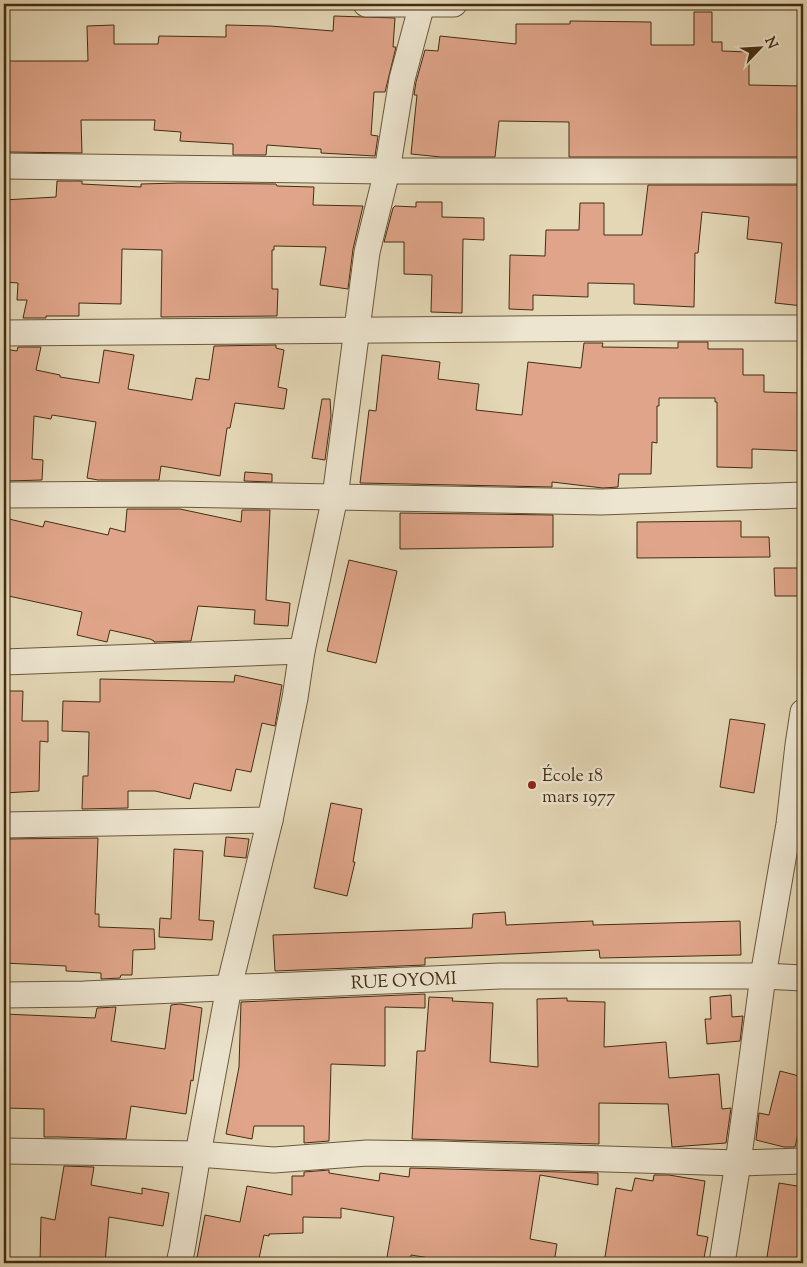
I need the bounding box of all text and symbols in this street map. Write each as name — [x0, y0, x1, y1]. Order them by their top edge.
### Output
north arrow — [734, 22, 784, 72]
text: N — [759, 34, 781, 53]
place label: École 18 mars 1977 — [542, 764, 615, 811]
marker: École 18 mars 1977 — [526, 779, 538, 791]
street label: RUE OYOMI — [350, 967, 457, 997]

